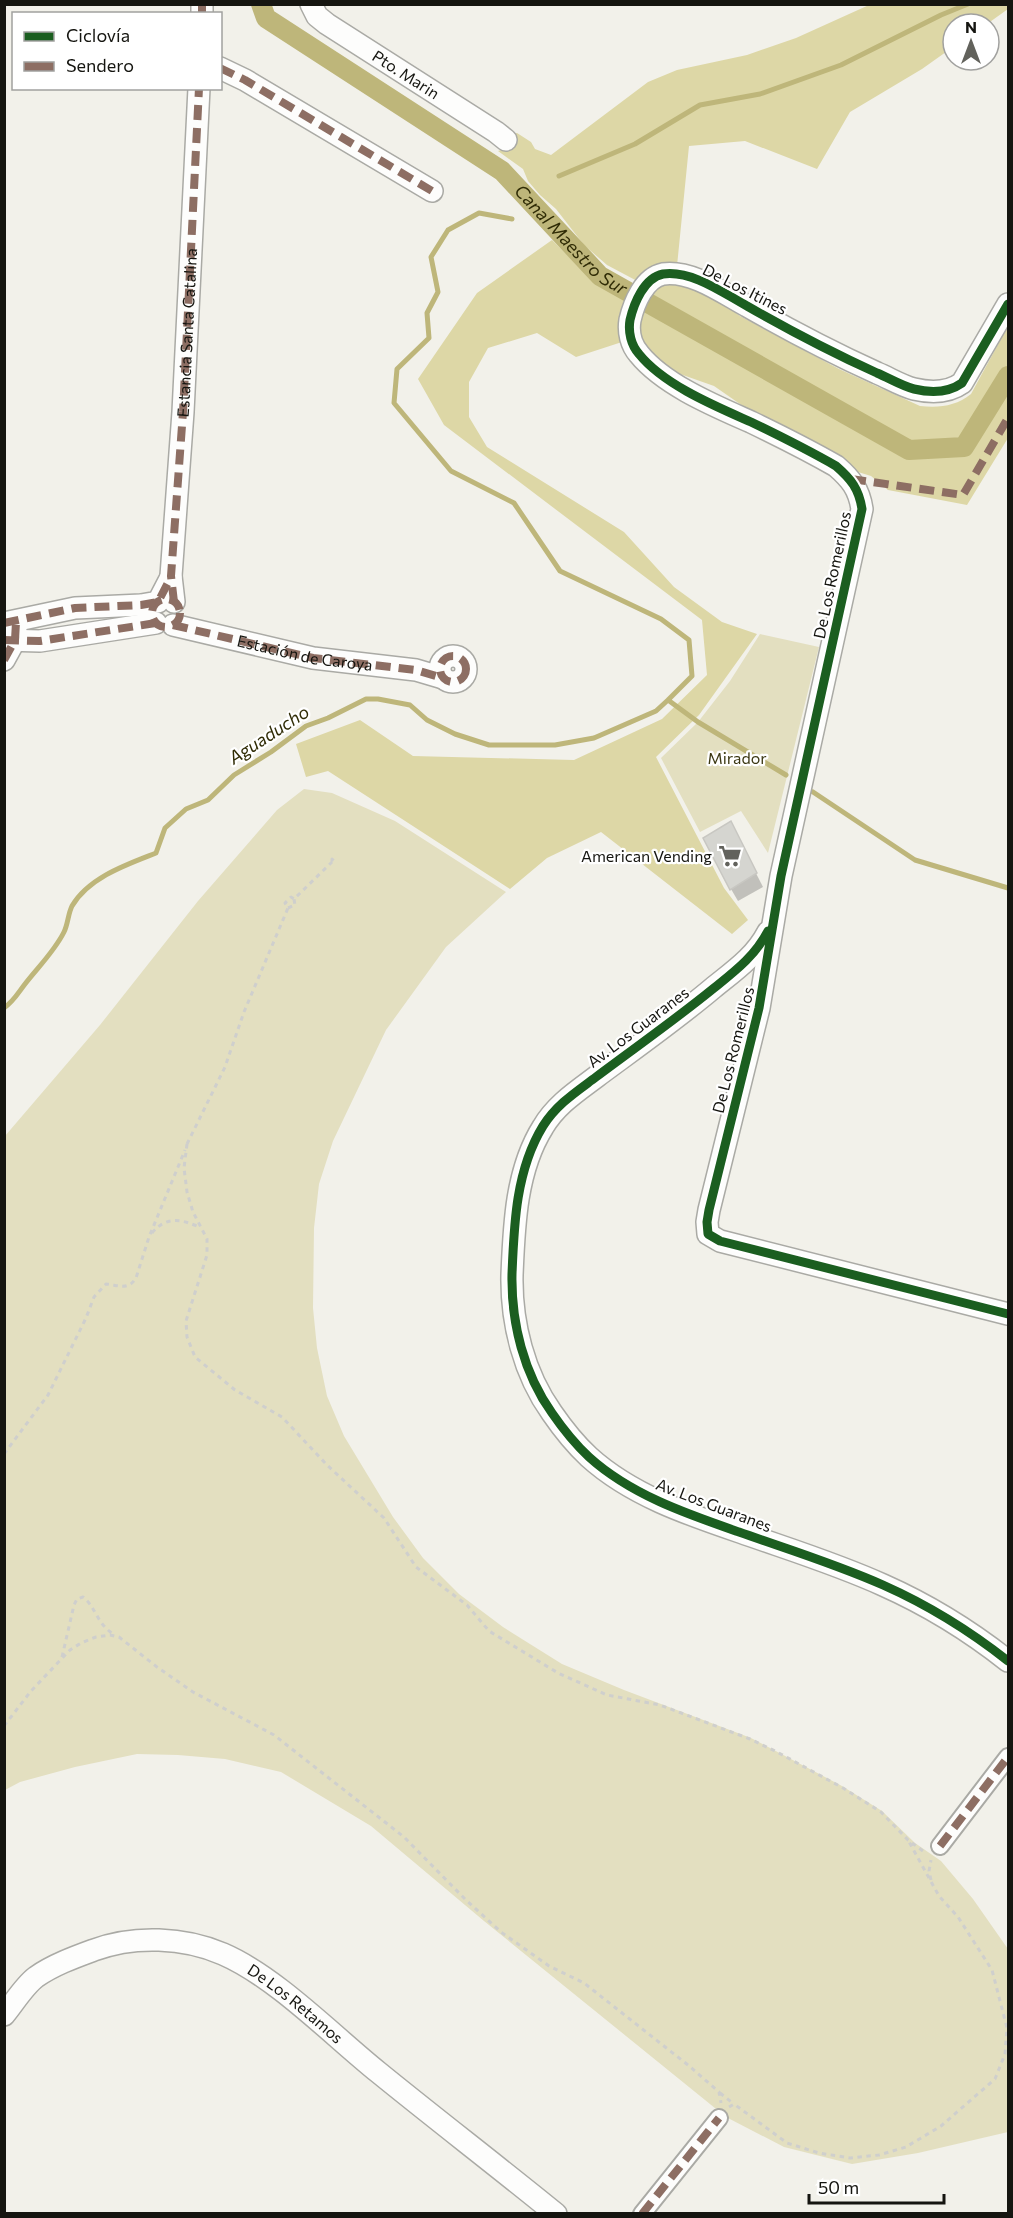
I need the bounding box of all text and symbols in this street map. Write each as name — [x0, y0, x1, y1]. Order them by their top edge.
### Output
legend — [12, 12, 222, 90]
north arrow — [941, 12, 1001, 72]
text: N — [965, 17, 977, 36]
text: Ciclovía — [66, 24, 130, 46]
street label: Pto. Marin — [369, 46, 443, 102]
text: Sendero — [66, 54, 134, 76]
water label: Canal Maestro Sur — [510, 180, 632, 299]
street label: Estancia Santa Catalina — [173, 248, 200, 418]
street label: De Los Itines — [700, 259, 791, 318]
street label: De Los Romerillos — [809, 510, 854, 640]
street label: Estación de Caroya — [235, 630, 374, 674]
water label: Aguaducho — [223, 700, 313, 769]
park label: Mirador — [707, 748, 767, 767]
supermarket icon: American Vending — [717, 843, 743, 869]
place label: American Vending — [581, 846, 712, 865]
street label: Av. Los Guaranes — [583, 982, 692, 1071]
street label: De Los Romerillos — [708, 985, 757, 1115]
street label: Av. Los Guaranes — [654, 1474, 775, 1535]
street label: De Los Retamos — [244, 1959, 347, 2047]
scale bar — [809, 2167, 944, 2205]
text: 50 m — [818, 2176, 859, 2198]

